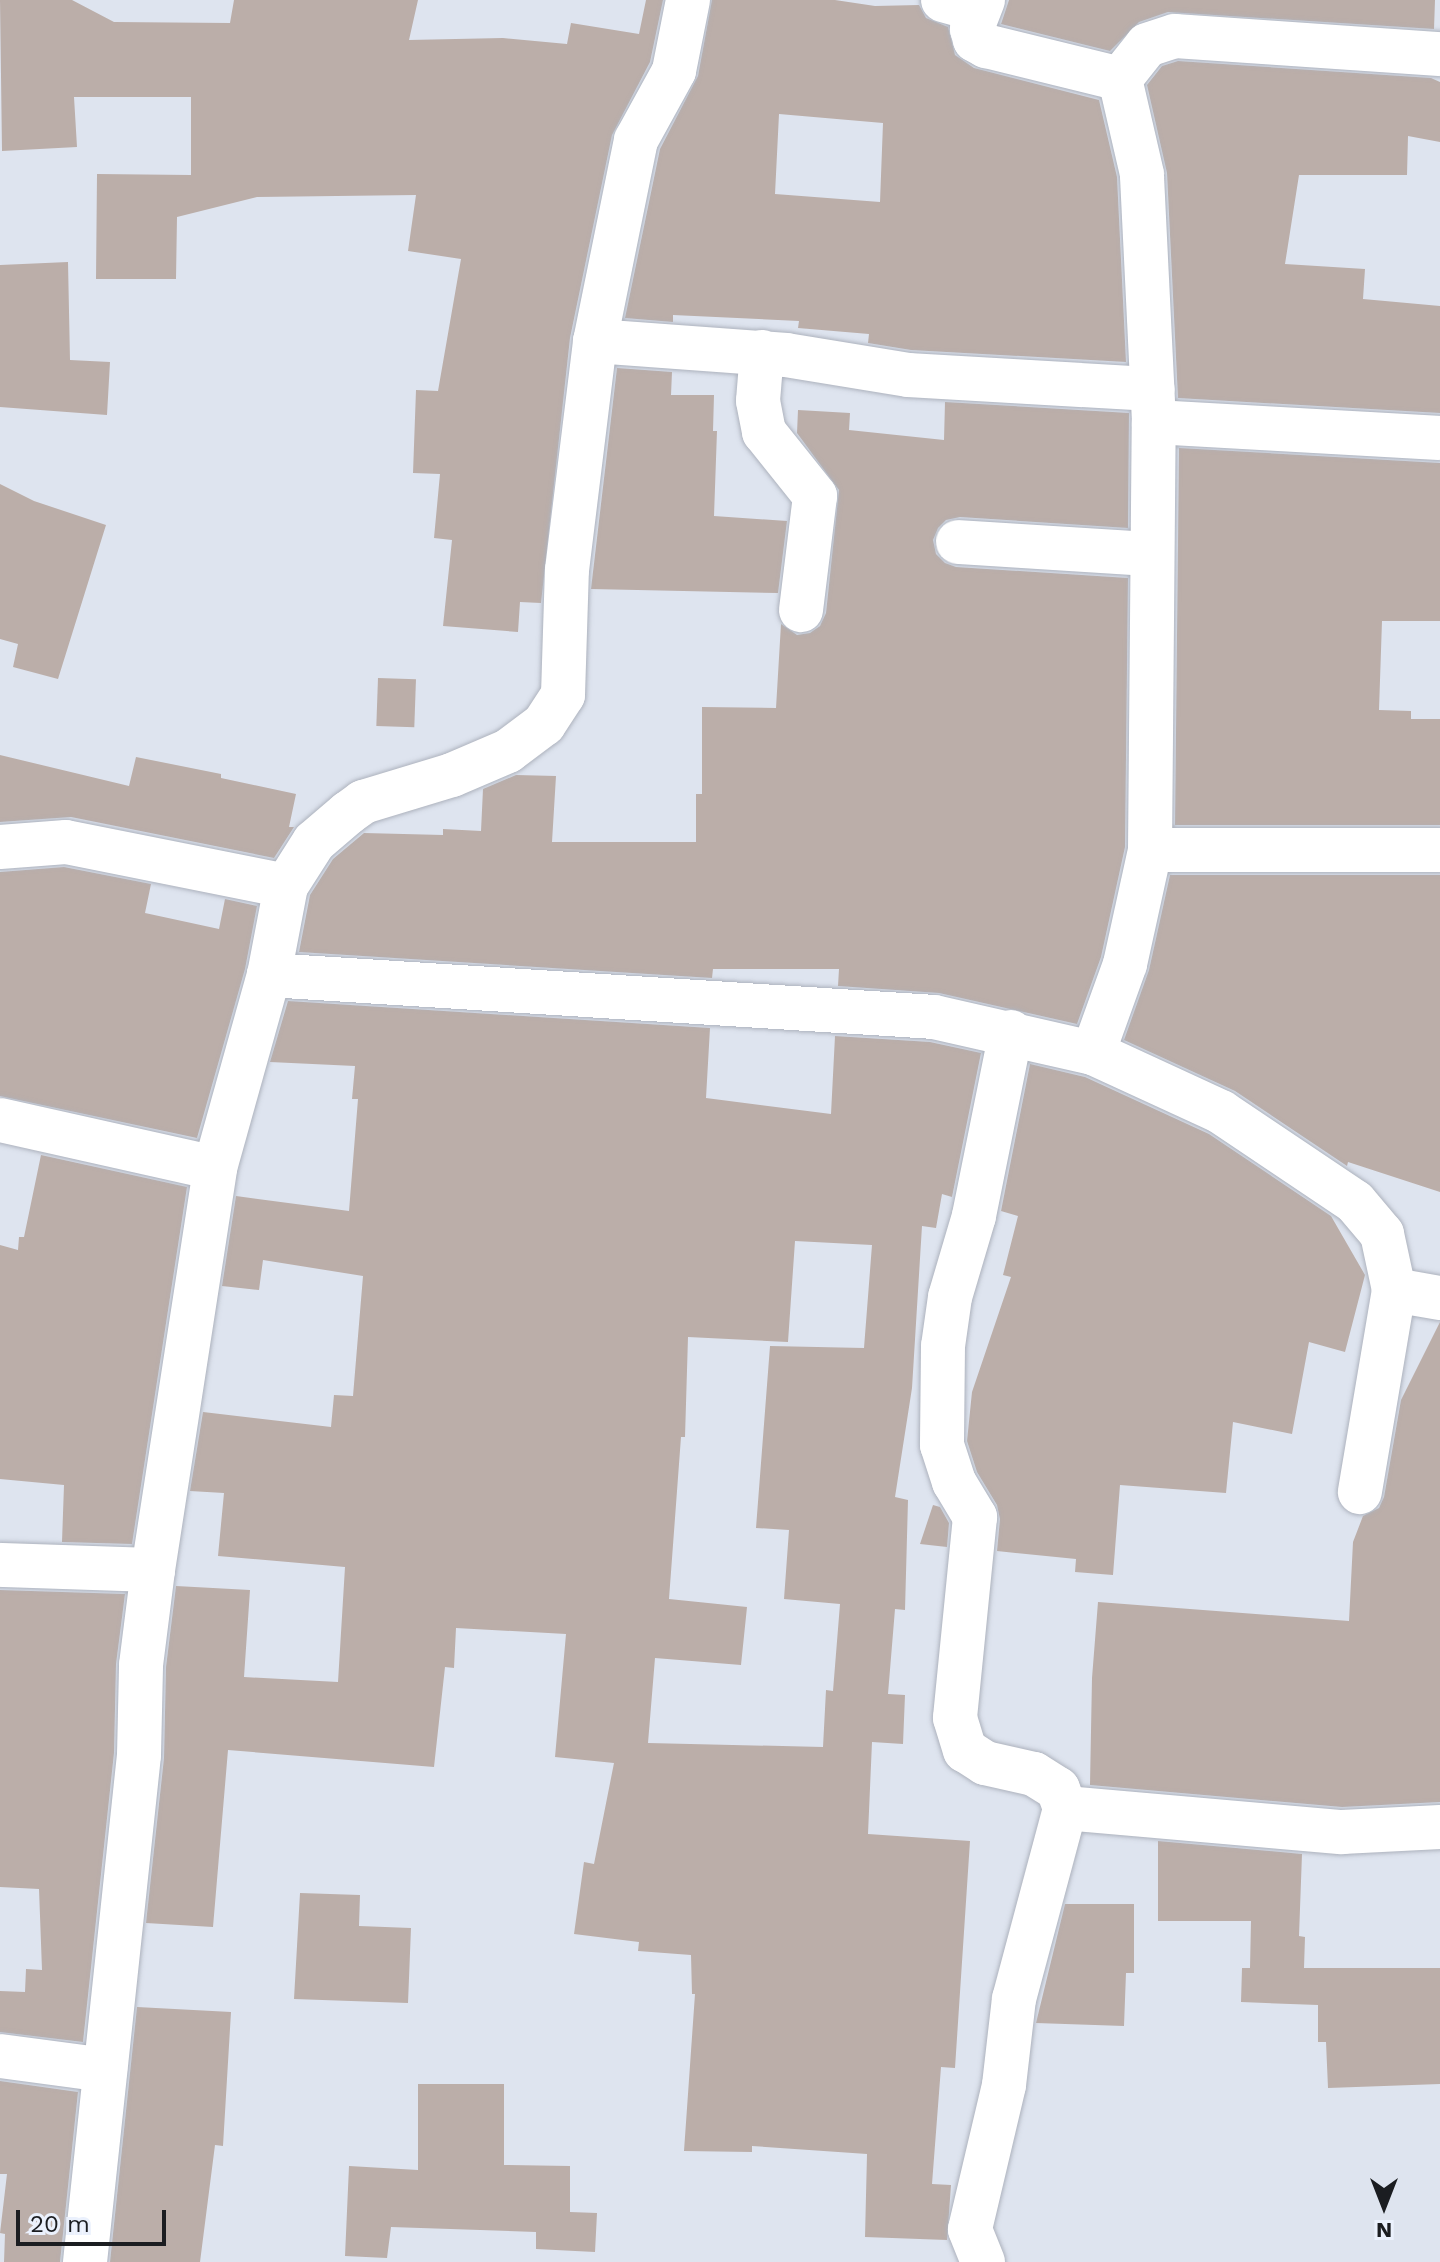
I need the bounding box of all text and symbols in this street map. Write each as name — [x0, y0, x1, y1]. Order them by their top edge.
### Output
north arrow — [1344, 2166, 1424, 2246]
scale bar — [20, 2194, 170, 2244]
text: 20 m — [30, 2210, 90, 2238]
text: N — [1376, 2218, 1392, 2243]

